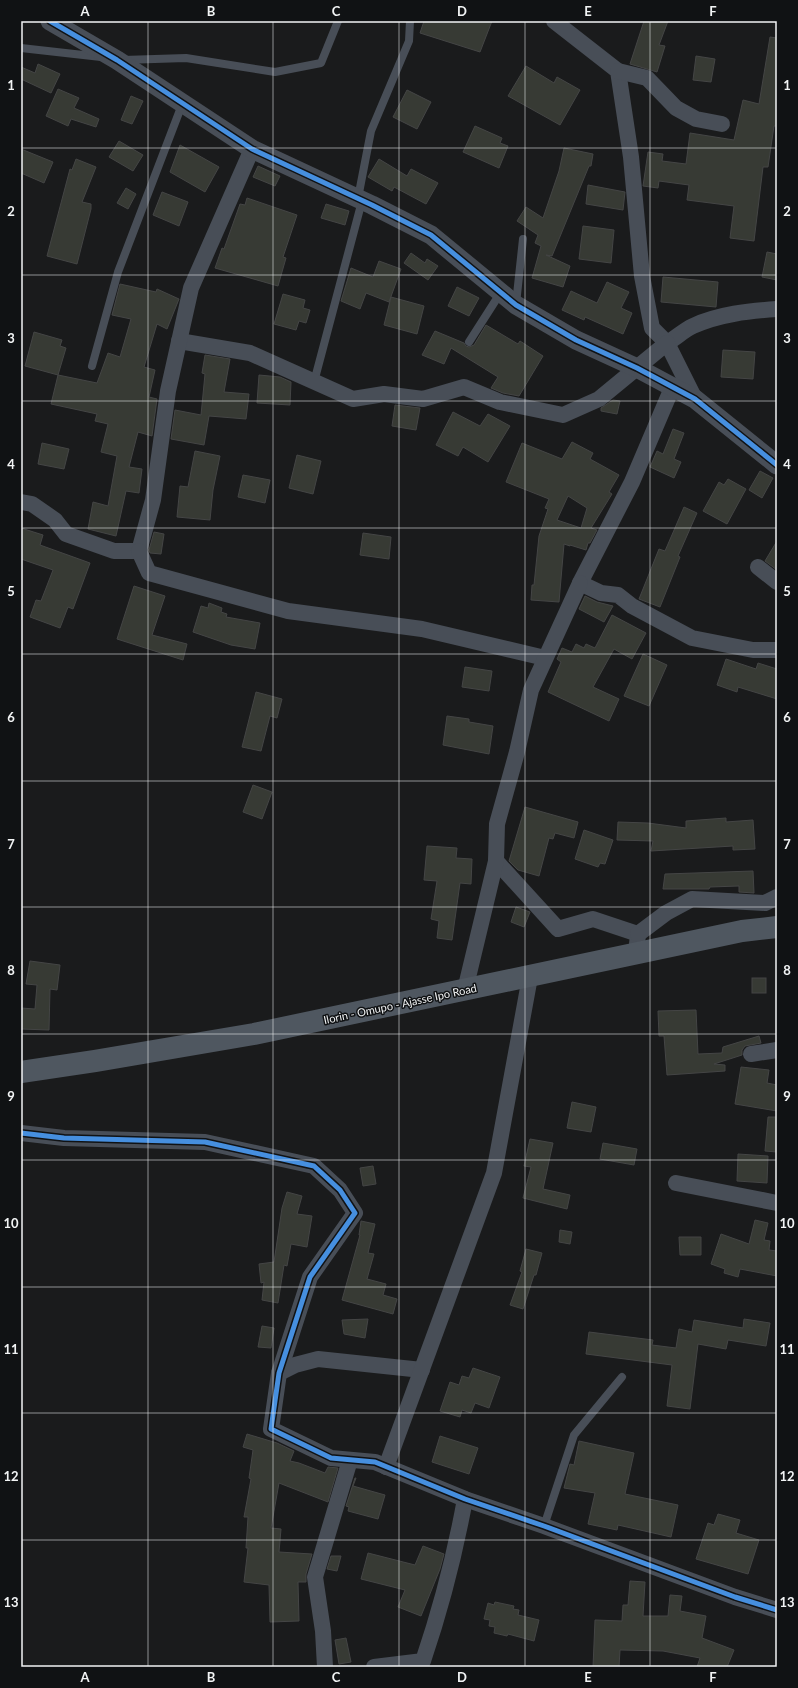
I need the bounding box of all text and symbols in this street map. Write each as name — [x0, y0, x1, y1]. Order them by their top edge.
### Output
text: A — [79, 3, 90, 19]
text: B — [207, 3, 216, 19]
text: C — [332, 3, 341, 19]
text: D — [457, 3, 467, 19]
text: E — [584, 3, 592, 19]
text: F — [709, 3, 717, 19]
text: 1 — [7, 77, 15, 93]
text: 1 — [783, 77, 791, 93]
text: 2 — [7, 203, 15, 219]
text: 2 — [783, 203, 791, 219]
text: 3 — [7, 330, 15, 346]
text: 3 — [783, 330, 791, 346]
text: 4 — [7, 456, 15, 472]
text: 4 — [783, 456, 791, 472]
text: 5 — [7, 583, 15, 599]
text: 5 — [783, 583, 791, 599]
text: 6 — [7, 709, 15, 725]
text: 6 — [783, 709, 791, 725]
text: 7 — [7, 836, 15, 852]
text: 7 — [783, 836, 791, 852]
text: 8 — [7, 962, 15, 978]
text: 8 — [783, 962, 791, 978]
street label: Ilorin - Omupo - Ajasse Ipo Road — [322, 981, 478, 1026]
text: 9 — [7, 1088, 15, 1104]
text: 9 — [783, 1088, 791, 1104]
text: 10 — [3, 1215, 19, 1231]
text: 10 — [779, 1215, 795, 1231]
text: 11 — [3, 1341, 19, 1357]
text: 11 — [779, 1341, 795, 1357]
text: 12 — [3, 1468, 19, 1484]
text: 12 — [779, 1468, 795, 1484]
text: 13 — [3, 1594, 19, 1610]
text: 13 — [779, 1594, 795, 1610]
text: A — [79, 1669, 90, 1685]
text: B — [207, 1669, 216, 1685]
text: C — [332, 1669, 341, 1685]
text: D — [457, 1669, 467, 1685]
text: E — [584, 1669, 592, 1685]
text: F — [709, 1669, 717, 1685]

